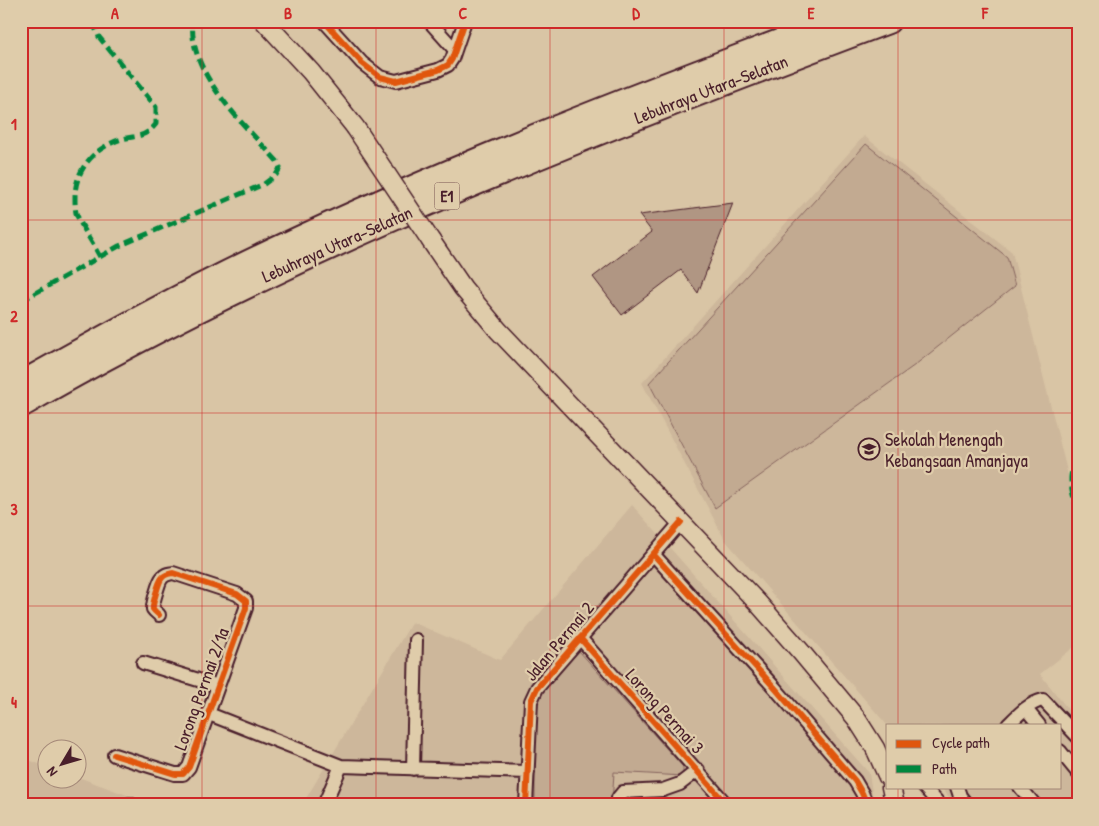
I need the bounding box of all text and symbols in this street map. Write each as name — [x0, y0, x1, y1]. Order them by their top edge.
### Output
text: A — [111, 2, 119, 24]
text: B — [284, 2, 292, 24]
text: C — [459, 2, 468, 24]
text: D — [632, 2, 640, 24]
text: E — [807, 2, 815, 24]
text: F — [981, 2, 989, 24]
street label: Lebuhraya Utara–Selatan — [631, 48, 791, 130]
text: 1 — [11, 113, 17, 135]
road number: E1 — [434, 182, 460, 210]
street label: Lebuhraya Utara–Selatan — [258, 200, 416, 288]
text: 2 — [10, 305, 18, 327]
place label: Sekolah Menengah Kebangsaan Amanjaya — [885, 427, 1028, 473]
school or university icon: Sekolah Menengah Kebangsaan Amanjaya — [857, 437, 881, 461]
text: 3 — [10, 498, 18, 520]
street label: Jalan Permai 2 — [518, 596, 600, 686]
street label: Lorong Permai 2/1a — [167, 624, 235, 754]
street label: Lorong Permai 3 — [620, 663, 710, 759]
text: 4 — [11, 691, 17, 713]
legend — [886, 724, 1062, 788]
text: Cycle path — [932, 732, 990, 753]
north arrow — [38, 738, 88, 788]
text: Path — [932, 758, 957, 779]
text: N — [41, 763, 61, 781]

